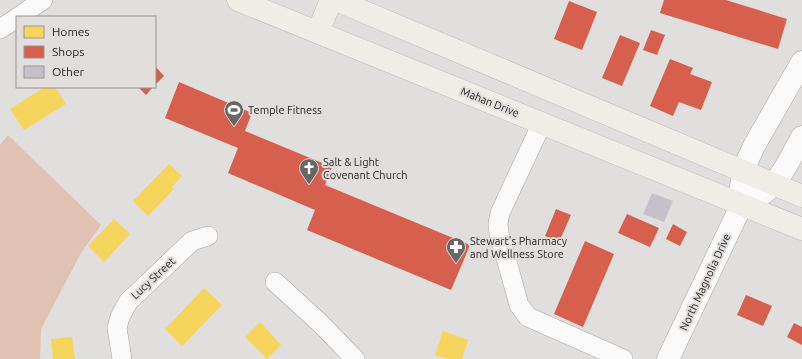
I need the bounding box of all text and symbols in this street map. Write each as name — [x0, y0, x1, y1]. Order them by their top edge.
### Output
legend — [16, 16, 156, 88]
text: Homes — [52, 25, 90, 38]
text: Shops — [52, 45, 84, 58]
text: Other — [52, 65, 85, 78]
street label: Mahan Drive — [459, 85, 521, 119]
sports icon: Temple Fitness — [223, 99, 245, 127]
place label: Temple Fitness — [248, 104, 322, 116]
place label: Salt & Light Covenant Church — [323, 156, 407, 181]
church icon: Salt & Light Covenant Church — [298, 157, 320, 185]
street label: North Magnolia Drive — [677, 232, 733, 332]
place label: Stewart's Pharmacy and Wellness Store — [470, 235, 568, 260]
pharmacy icon: Stewart's Pharmacy and Wellness Store — [445, 236, 467, 264]
street label: Lucy Street — [129, 254, 178, 301]

